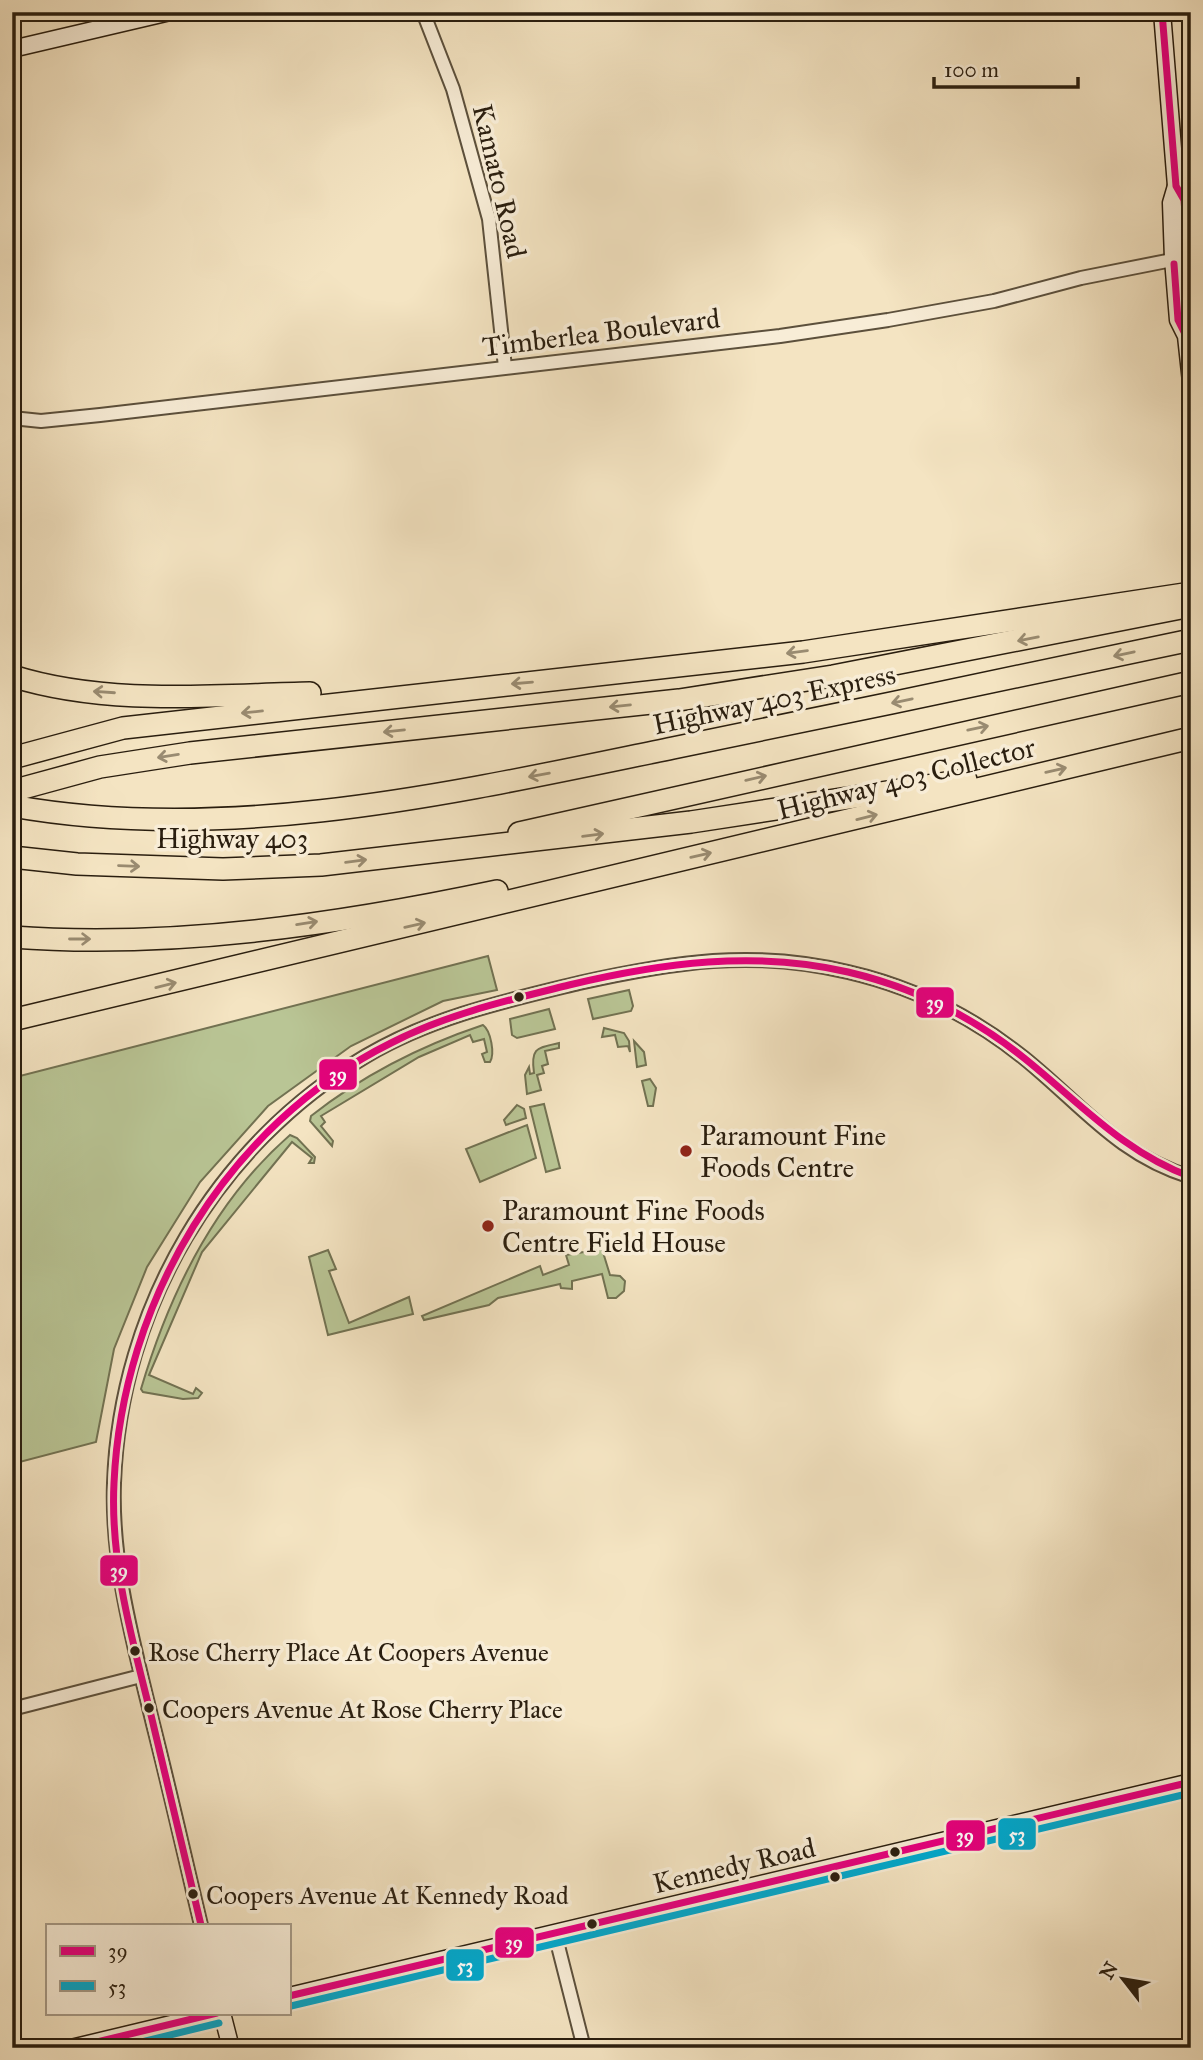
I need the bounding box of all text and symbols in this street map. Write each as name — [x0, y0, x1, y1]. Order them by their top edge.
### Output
scale bar — [934, 46, 1077, 90]
text: 100 m — [944, 57, 999, 83]
street label: Kamato Road — [465, 101, 534, 262]
street label: Timberlea Boulevard — [480, 301, 722, 364]
one-way arrow — [1017, 633, 1040, 646]
one-way arrow — [786, 646, 808, 659]
one-way arrow — [1113, 647, 1136, 661]
street label: Highway 403 Express — [650, 657, 899, 742]
one-way arrow — [511, 677, 534, 690]
one-way arrow — [93, 685, 116, 698]
one-way arrow — [891, 695, 914, 709]
one-way arrow — [609, 700, 632, 713]
one-way arrow — [241, 705, 264, 718]
one-way arrow — [966, 721, 989, 734]
one-way arrow — [383, 724, 406, 737]
street label: Highway 403 Collector — [773, 729, 1039, 827]
one-way arrow — [157, 750, 180, 763]
one-way arrow — [1044, 763, 1067, 777]
one-way arrow — [529, 769, 551, 782]
one-way arrow — [744, 770, 767, 784]
one-way arrow — [855, 810, 877, 823]
street label: Highway 403 — [156, 821, 308, 856]
one-way arrow — [581, 828, 604, 841]
one-way arrow — [689, 848, 712, 862]
one-way arrow — [344, 854, 367, 867]
one-way arrow — [117, 859, 140, 873]
one-way arrow — [295, 916, 318, 929]
one-way arrow — [403, 918, 426, 931]
one-way arrow — [69, 932, 92, 946]
one-way arrow — [154, 978, 177, 991]
line badge: 39 — [915, 986, 955, 1019]
unlabelled marker — [512, 990, 526, 1004]
text: 39 — [926, 991, 944, 1015]
line badge: 39 — [318, 1058, 358, 1091]
text: 39 — [329, 1063, 347, 1087]
place label: Paramount Fine Foods Centre — [700, 1118, 886, 1185]
marker: Paramount Fine Foods Centre — [678, 1143, 694, 1159]
place label: Paramount Fine Foods Centre Field House — [502, 1193, 765, 1260]
marker: Paramount Fine Foods Centre Field House — [480, 1218, 496, 1234]
line badge: 39 — [99, 1554, 139, 1587]
text: 39 — [110, 1559, 128, 1583]
place label: Rose Cherry Place At Coopers Avenue — [148, 1636, 549, 1668]
marker: Rose Cherry Place At Coopers Avenue — [128, 1644, 142, 1658]
place label: Coopers Avenue At Rose Cherry Place — [162, 1693, 563, 1725]
marker: Coopers Avenue At Rose Cherry Place — [142, 1701, 156, 1715]
line badge: 53 — [997, 1817, 1037, 1851]
line badge: 39 — [945, 1819, 986, 1852]
text: 53 — [1009, 1823, 1025, 1847]
text: 39 — [956, 1824, 974, 1848]
street label: Kennedy Road — [649, 1830, 819, 1901]
unlabelled marker — [888, 1845, 902, 1859]
unlabelled marker — [828, 1870, 842, 1884]
place label: Coopers Avenue At Kennedy Road — [206, 1879, 569, 1911]
marker: Coopers Avenue At Kennedy Road — [186, 1887, 200, 1901]
unlabelled marker — [585, 1917, 599, 1931]
legend — [46, 1924, 290, 2014]
line badge: 39 — [494, 1926, 535, 1959]
text: 39 — [505, 1931, 523, 1955]
text: 39 — [108, 1938, 128, 1964]
north arrow — [1088, 1944, 1158, 2014]
line badge: 53 — [445, 1948, 485, 1982]
text: 53 — [457, 1954, 473, 1978]
text: N — [1095, 1958, 1123, 1983]
text: 53 — [108, 1974, 126, 2000]

